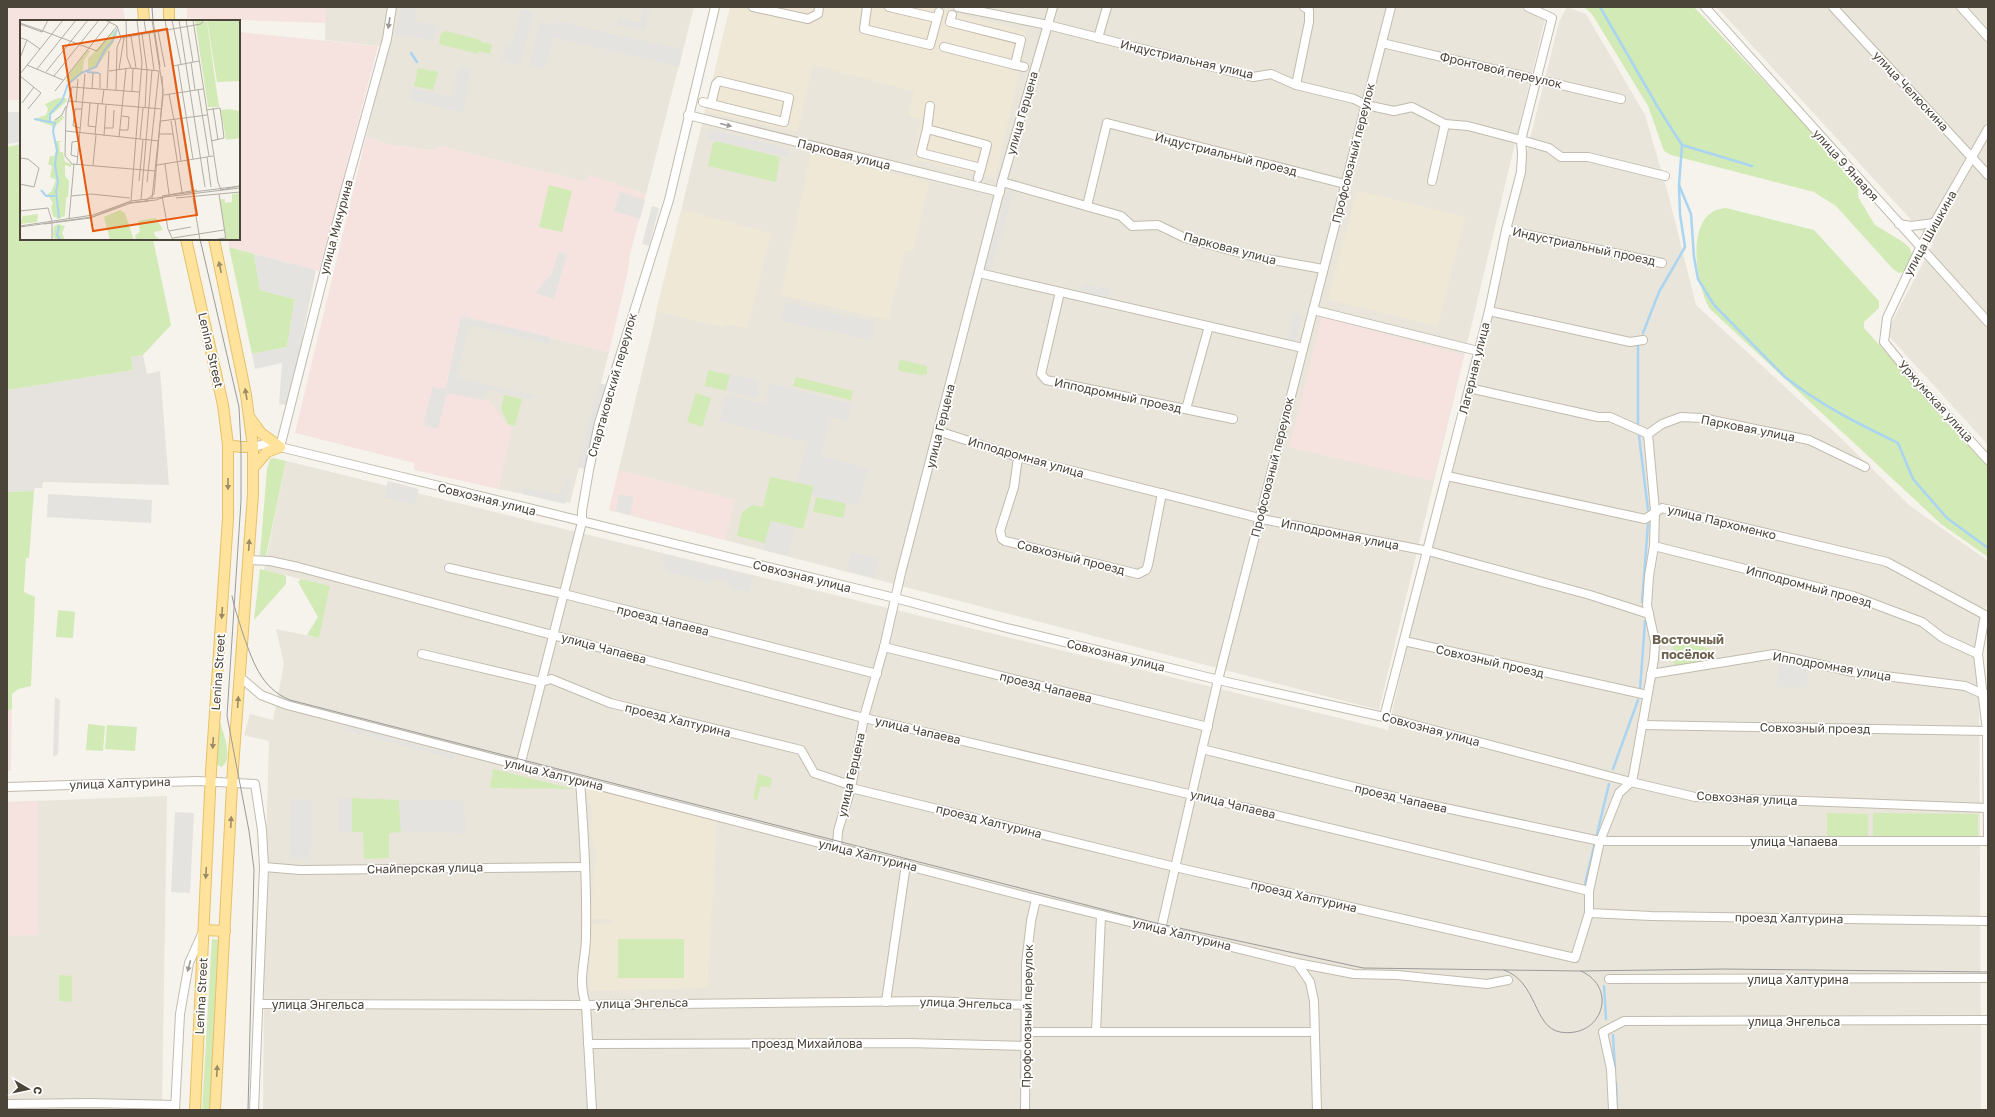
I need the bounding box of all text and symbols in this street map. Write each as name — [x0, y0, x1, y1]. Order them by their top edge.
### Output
one-way arrow — [386, 17, 392, 29]
inset map — [20, 20, 240, 240]
street label: Индустриальная улица — [1119, 36, 1255, 82]
street label: улица Челюскина — [1870, 48, 1952, 134]
street label: Фронтовой переулок — [1438, 49, 1564, 91]
street label: улица Герцена — [1003, 69, 1041, 157]
street label: Профсоюзный переулок — [1328, 81, 1378, 225]
one-way arrow — [720, 122, 732, 128]
street label: улица 9 Января — [1810, 126, 1882, 204]
street label: Индустриальный проезд — [1153, 129, 1299, 179]
street label: Парковая улица — [796, 135, 892, 173]
street label: улица Мичурина — [316, 178, 356, 276]
street label: улица Шишкина — [1900, 188, 1960, 278]
street label: Индустриальный проезд — [1511, 223, 1657, 269]
street label: Парковая улица — [1182, 228, 1278, 268]
one-way arrow — [217, 260, 223, 273]
street label: Lenina Street — [195, 311, 227, 389]
street label: Спартаковский переулок — [584, 311, 640, 459]
street label: Лагерная улица — [1455, 320, 1493, 416]
street label: Уржумская улица — [1895, 357, 1977, 445]
street label: Ипподромный проезд — [1053, 374, 1183, 416]
street label: улица Герцена — [922, 382, 958, 470]
one-way arrow — [243, 388, 249, 400]
street label: Профсоюзный переулок — [1247, 395, 1297, 539]
street label: Парковая улица — [1700, 412, 1796, 444]
street label: Ипподромная улица — [966, 433, 1086, 481]
one-way arrow — [225, 478, 231, 491]
street label: Совхозная улица — [436, 480, 538, 518]
street label: улица Пархоменко — [1666, 501, 1778, 543]
street label: Ипподромная улица — [1280, 515, 1400, 553]
street label: Совхозный проезд — [1016, 536, 1126, 578]
one-way arrow — [246, 539, 253, 551]
street label: Совхозная улица — [751, 557, 853, 595]
street label: Ипподромный проезд — [1744, 562, 1874, 610]
street label: проезд Чапаева — [615, 601, 711, 639]
one-way arrow — [218, 607, 225, 619]
street label: улица Чапаева — [560, 629, 648, 667]
district label: Восточный посёлок — [1652, 631, 1724, 662]
street label: Lenina Street — [208, 633, 228, 711]
street label: Совхозная улица — [1065, 636, 1167, 674]
street label: Совхозный проезд — [1434, 641, 1546, 681]
street label: Ипподромная улица — [1772, 648, 1892, 684]
street label: проезд Чапаева — [998, 668, 1094, 706]
one-way arrow — [234, 696, 241, 709]
street label: проезд Халтурина — [624, 700, 732, 740]
street label: Совхозная улица — [1380, 709, 1482, 749]
street label: улица Чапаева — [874, 713, 962, 747]
street label: Совхозный проезд — [1760, 720, 1870, 736]
street label: улица Герцена — [834, 731, 868, 819]
one-way arrow — [209, 737, 216, 749]
street label: улица Халтурина — [503, 754, 605, 794]
street label: улица Халтурина — [69, 774, 171, 792]
street label: проезд Чапаева — [1353, 780, 1449, 816]
street label: улица Чапаева — [1189, 786, 1277, 822]
street label: Совхозная улица — [1696, 788, 1798, 808]
street label: проезд Халтурина — [935, 801, 1043, 841]
one-way arrow — [227, 816, 234, 828]
street label: улица Чапаева — [1750, 834, 1838, 849]
street label: улица Халтурина — [817, 835, 919, 875]
street label: Снайперская улица — [367, 859, 483, 877]
one-way arrow — [203, 867, 210, 879]
street label: проезд Халтурина — [1249, 876, 1359, 916]
street label: проезд Халтурина — [1735, 910, 1843, 926]
street label: улица Халтурина — [1131, 914, 1233, 954]
street label: Профсоюзный переулок — [1018, 944, 1036, 1088]
street label: Lenina Street — [191, 957, 211, 1035]
one-way arrow — [186, 960, 192, 972]
street label: улица Халтурина — [1747, 972, 1849, 987]
street label: улица Энгельса — [919, 994, 1013, 1012]
street label: улица Энгельса — [596, 995, 688, 1011]
street label: улица Энгельса — [272, 997, 364, 1012]
street label: улица Энгельса — [1748, 1014, 1840, 1029]
street label: проезд Михайлова — [751, 1036, 863, 1051]
one-way arrow — [214, 1065, 221, 1077]
north arrow — [8, 1069, 48, 1109]
text: С — [31, 1086, 45, 1096]

